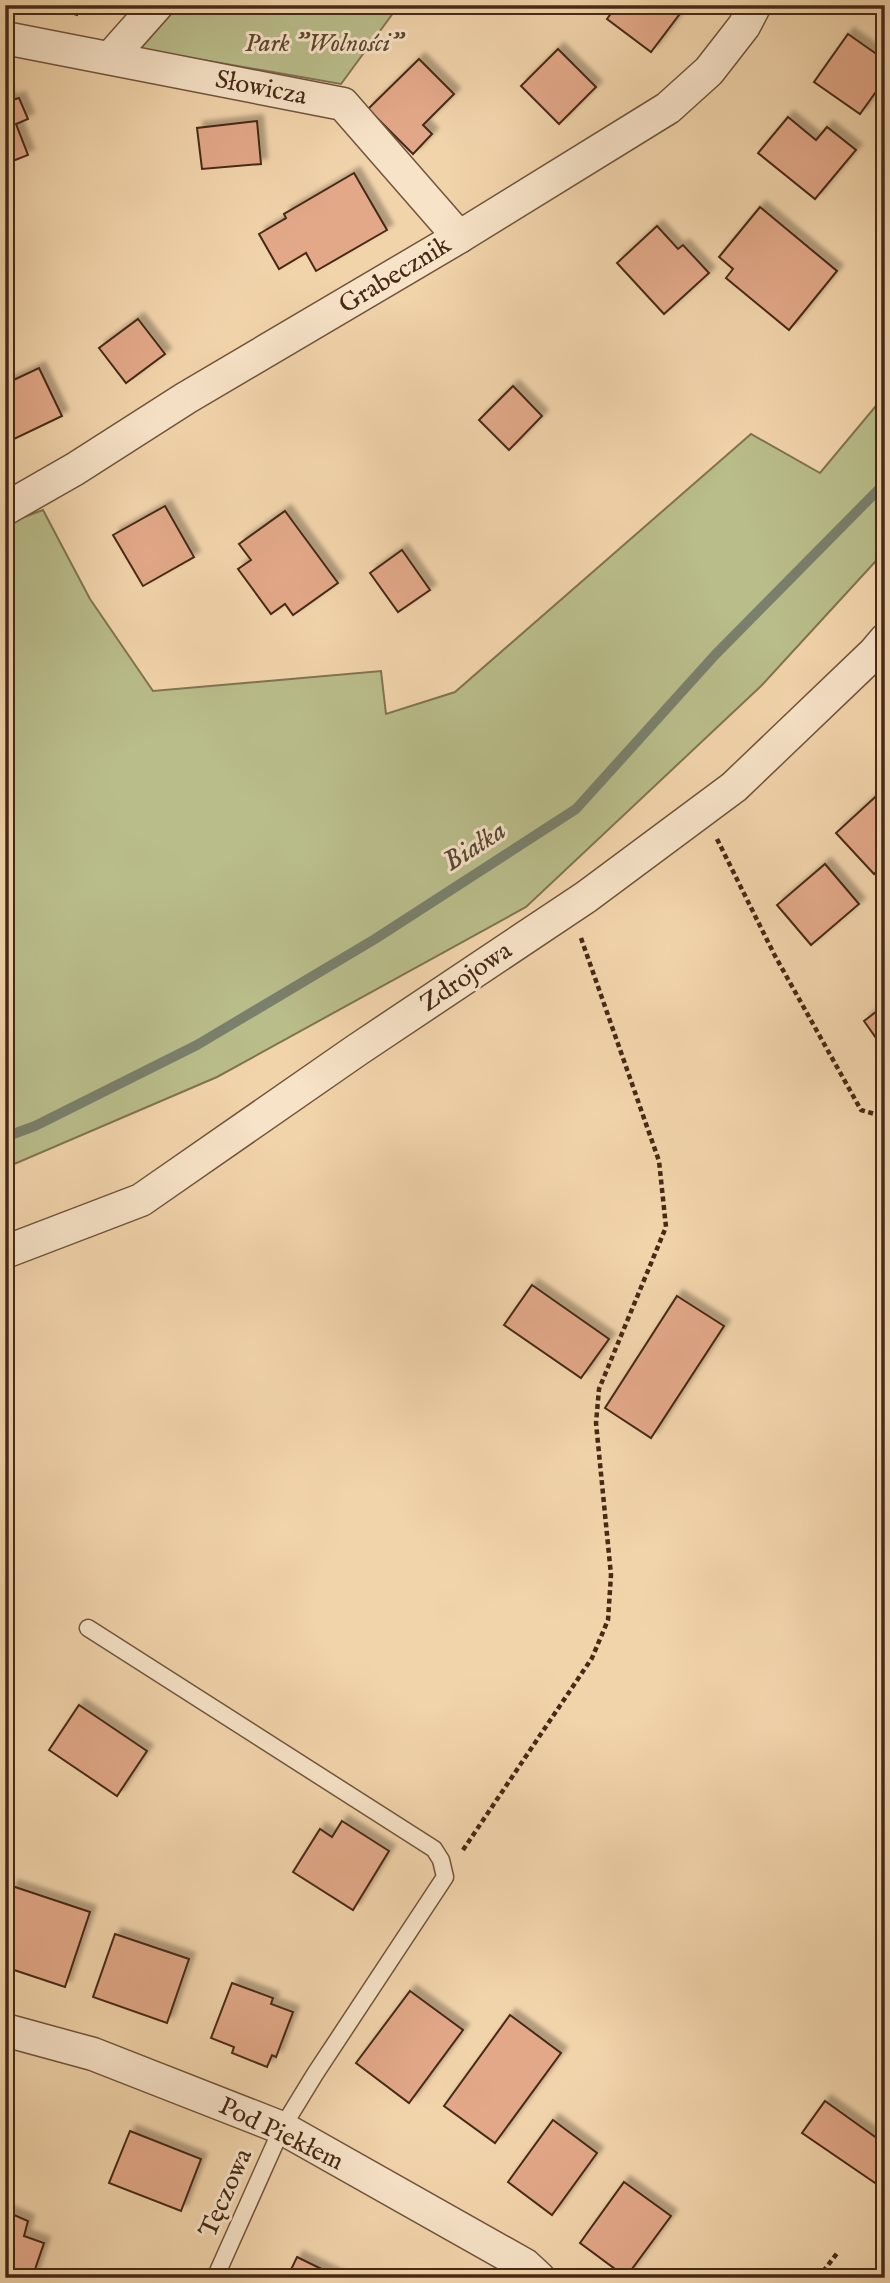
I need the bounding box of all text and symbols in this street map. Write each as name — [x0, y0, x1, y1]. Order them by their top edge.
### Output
park label: Park "Wolności" — [245, 27, 405, 60]
street label: Słowicza — [212, 63, 310, 113]
street label: Grabecznik — [333, 228, 458, 321]
water label: Białka — [437, 814, 513, 880]
street label: Zdrojowa — [414, 934, 519, 1020]
street label: Pod Piekłem — [213, 2090, 349, 2178]
street label: Tęczowa — [192, 2143, 260, 2243]

